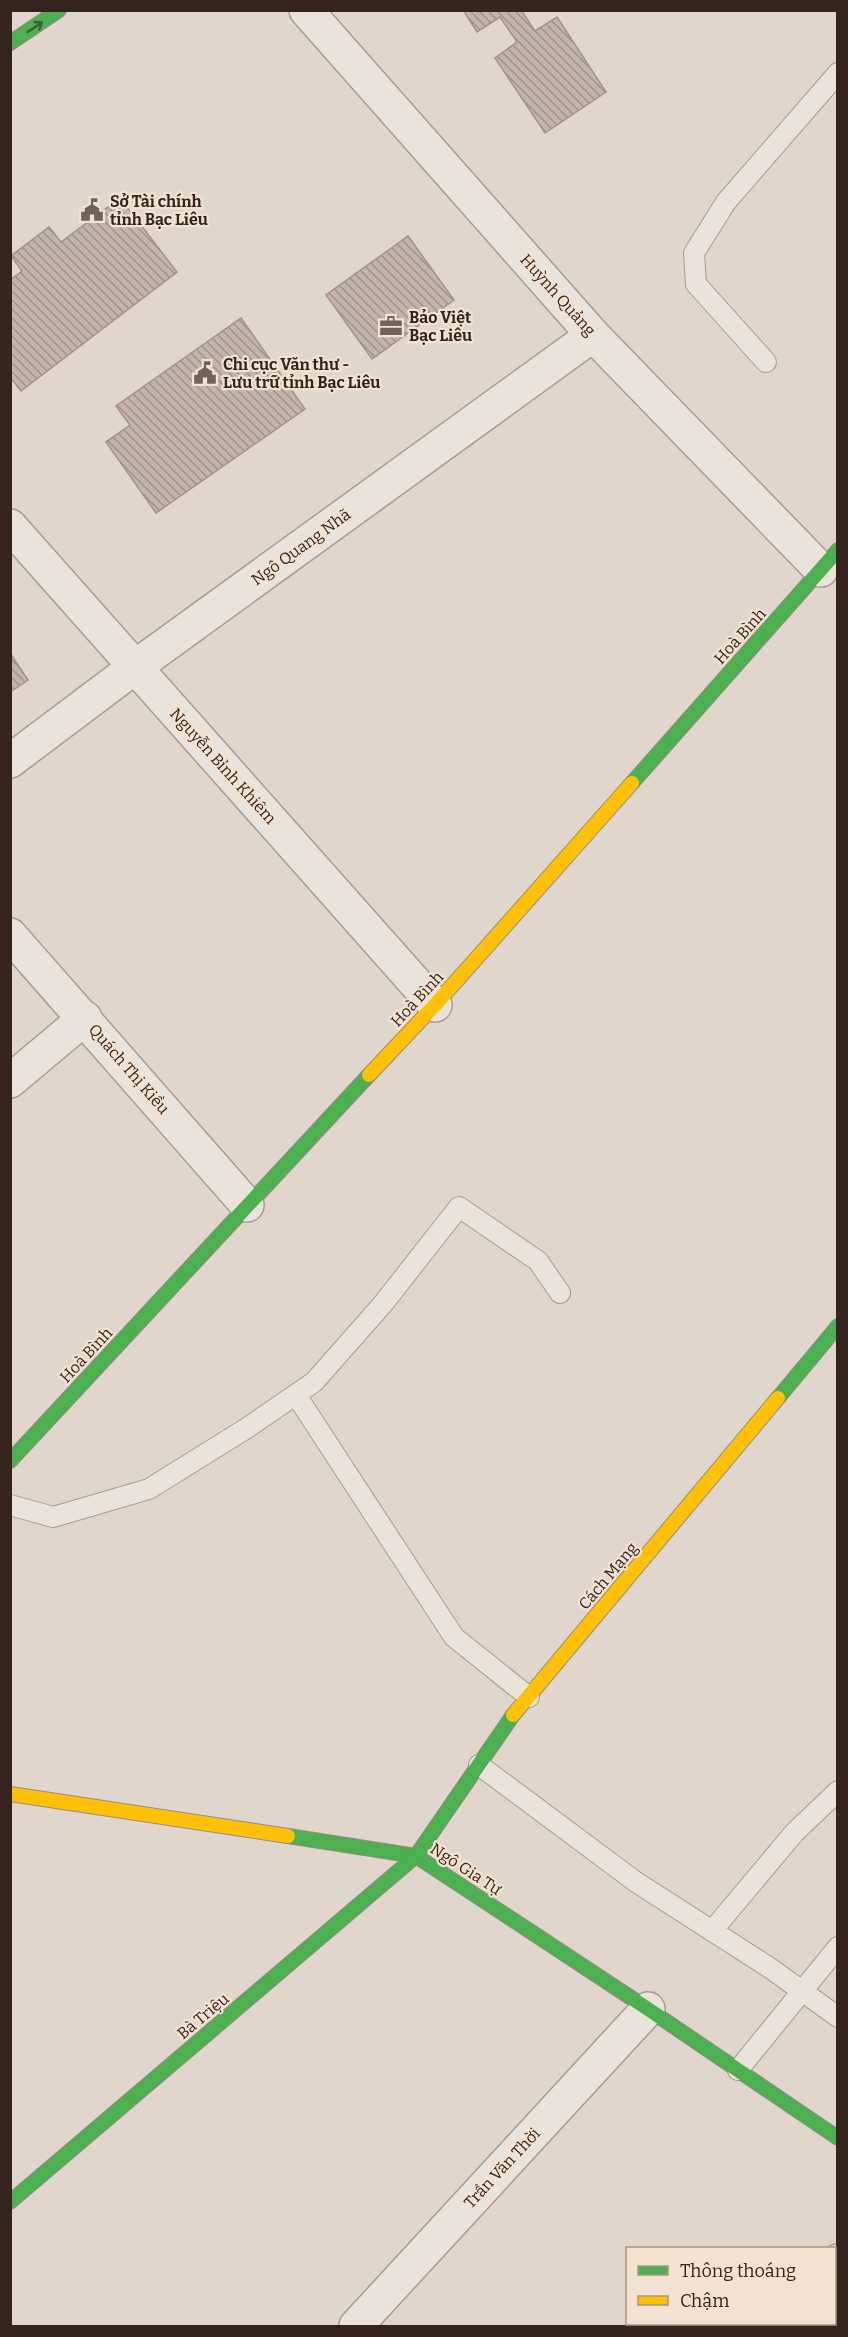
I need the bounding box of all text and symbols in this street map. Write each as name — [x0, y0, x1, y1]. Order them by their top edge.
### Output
one-way arrow — [26, 20, 43, 32]
place label: Sở Tài chính tỉnh Bạc Liêu — [110, 192, 208, 229]
public building icon: Sở Tài chính tỉnh Bạc Liêu — [79, 197, 105, 223]
street label: Huỳnh Quảng — [516, 250, 600, 340]
place label: Bảo Việt Bạc Liêu — [409, 308, 472, 345]
office icon: Bảo Việt Bạc Liêu — [378, 313, 404, 339]
place label: Chi cục Văn thư - Lưu trữ tỉnh Bạc Liêu — [223, 355, 380, 392]
public building icon: Chi cục Văn thư - Lưu trữ tỉnh Bạc Liêu — [192, 360, 218, 386]
street label: Ngô Quang Nhã — [248, 505, 354, 589]
street label: Hoà Bình — [710, 604, 770, 668]
street label: Nguyễn Bỉnh Khiêm — [166, 703, 281, 828]
street label: Hoà Bình — [387, 967, 447, 1031]
street label: Quách Thị Kiều — [85, 1019, 174, 1118]
street label: Hoà Bình — [56, 1323, 116, 1387]
street label: Cách Mạng — [574, 1539, 642, 1613]
street label: Ngô Gia Tự — [427, 1839, 505, 1899]
street label: Bà Triệu — [173, 1989, 233, 2043]
street label: Trần Văn Thời — [459, 2123, 544, 2212]
legend — [626, 2247, 836, 2325]
text: Thông thoáng — [680, 2260, 796, 2282]
text: Chậm — [680, 2290, 729, 2312]

